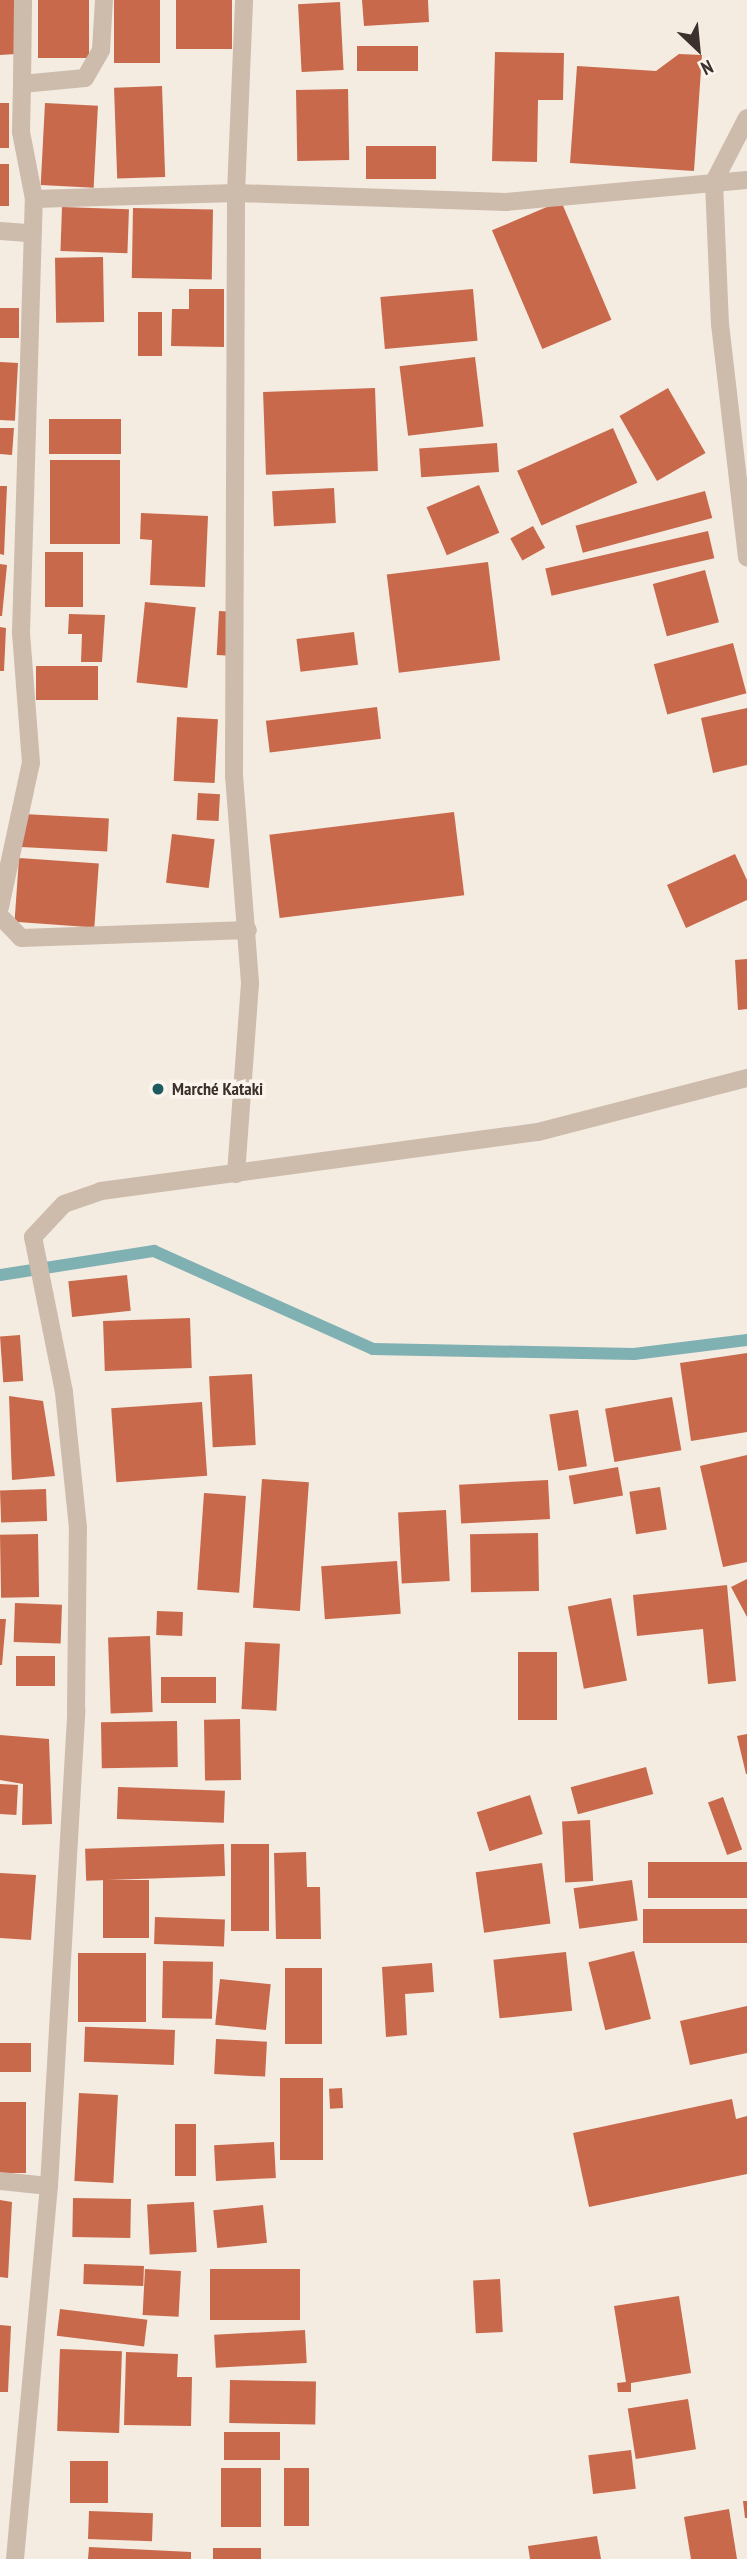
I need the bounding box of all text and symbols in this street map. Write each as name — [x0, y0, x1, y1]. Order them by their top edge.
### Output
north arrow — [663, 14, 733, 84]
text: N — [697, 55, 717, 81]
place label: Marché Kataki — [172, 1078, 263, 1100]
marker: Marché Kataki — [150, 1081, 166, 1097]

